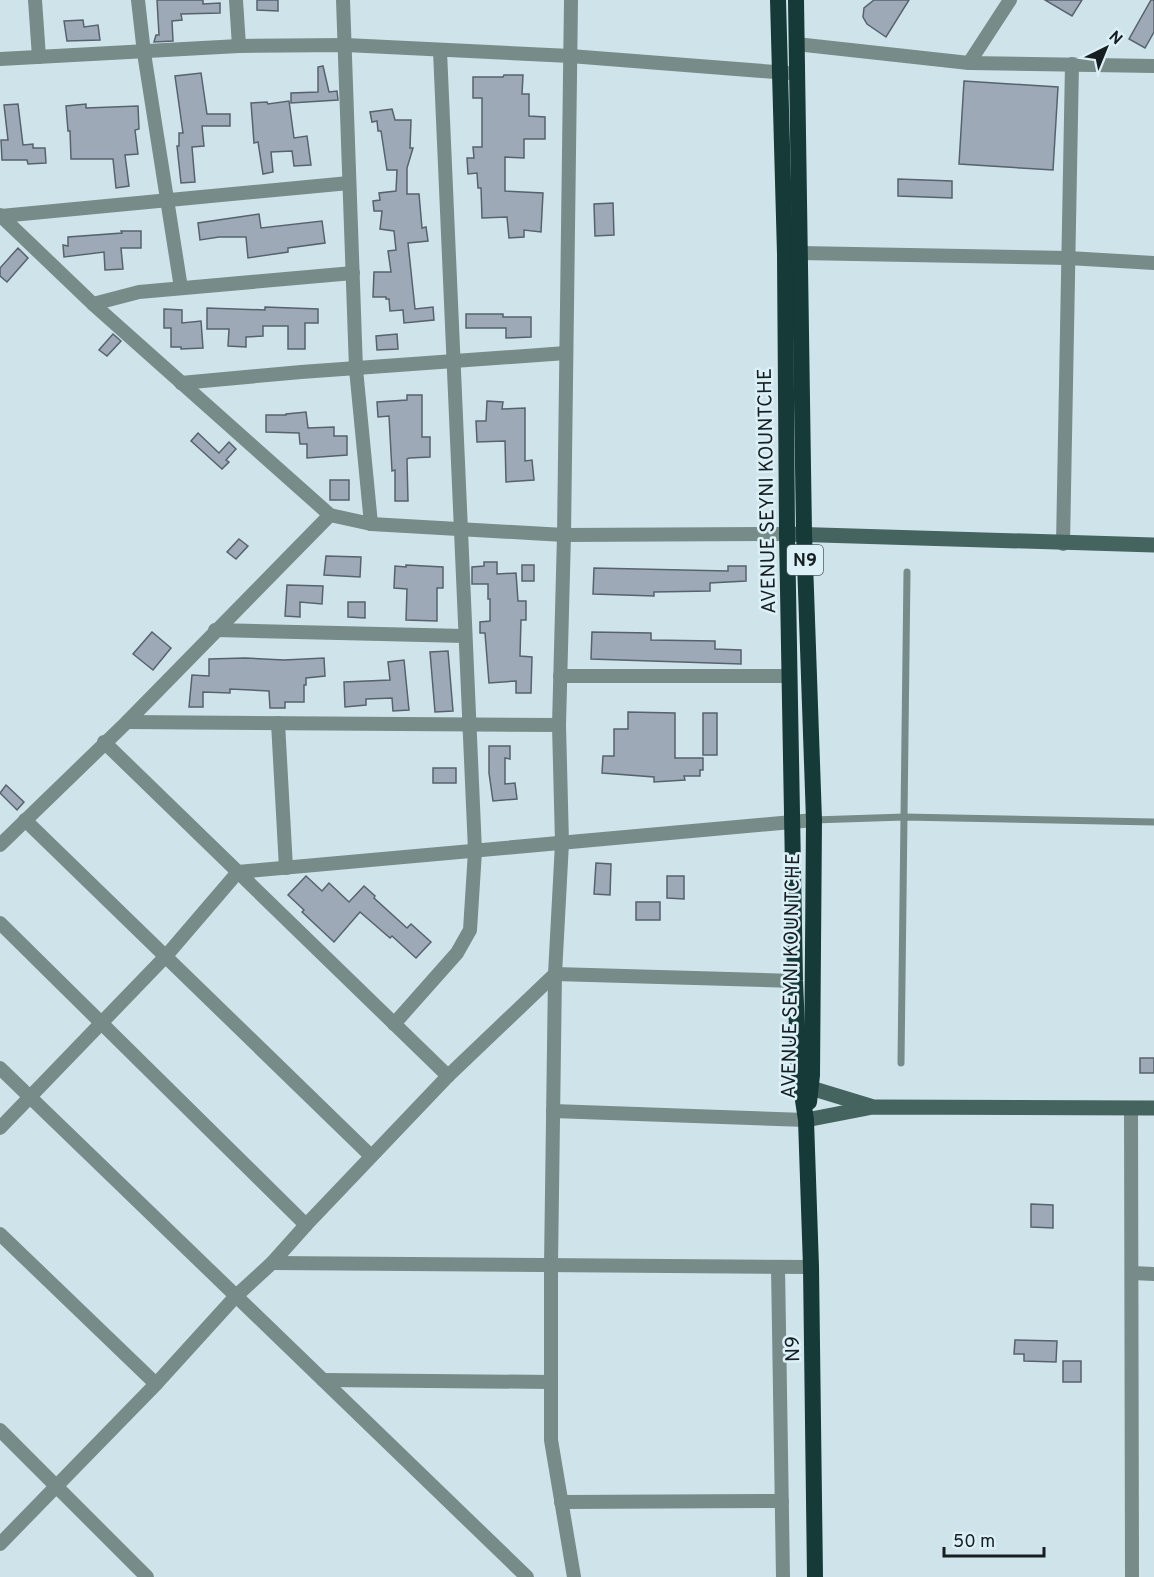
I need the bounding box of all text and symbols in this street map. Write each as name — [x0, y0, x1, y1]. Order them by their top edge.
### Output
north arrow — [1076, 18, 1136, 78]
text: N — [1104, 27, 1126, 50]
street label: AVENUE SEYNI KOUNTCHE — [753, 368, 783, 614]
road number: N9 — [787, 545, 823, 575]
street label: AVENUE SEYNI KOUNTCHE — [777, 853, 807, 1099]
street label: N9 — [781, 1336, 807, 1362]
scale bar — [944, 1520, 1044, 1558]
text: 50 m — [953, 1531, 995, 1554]

